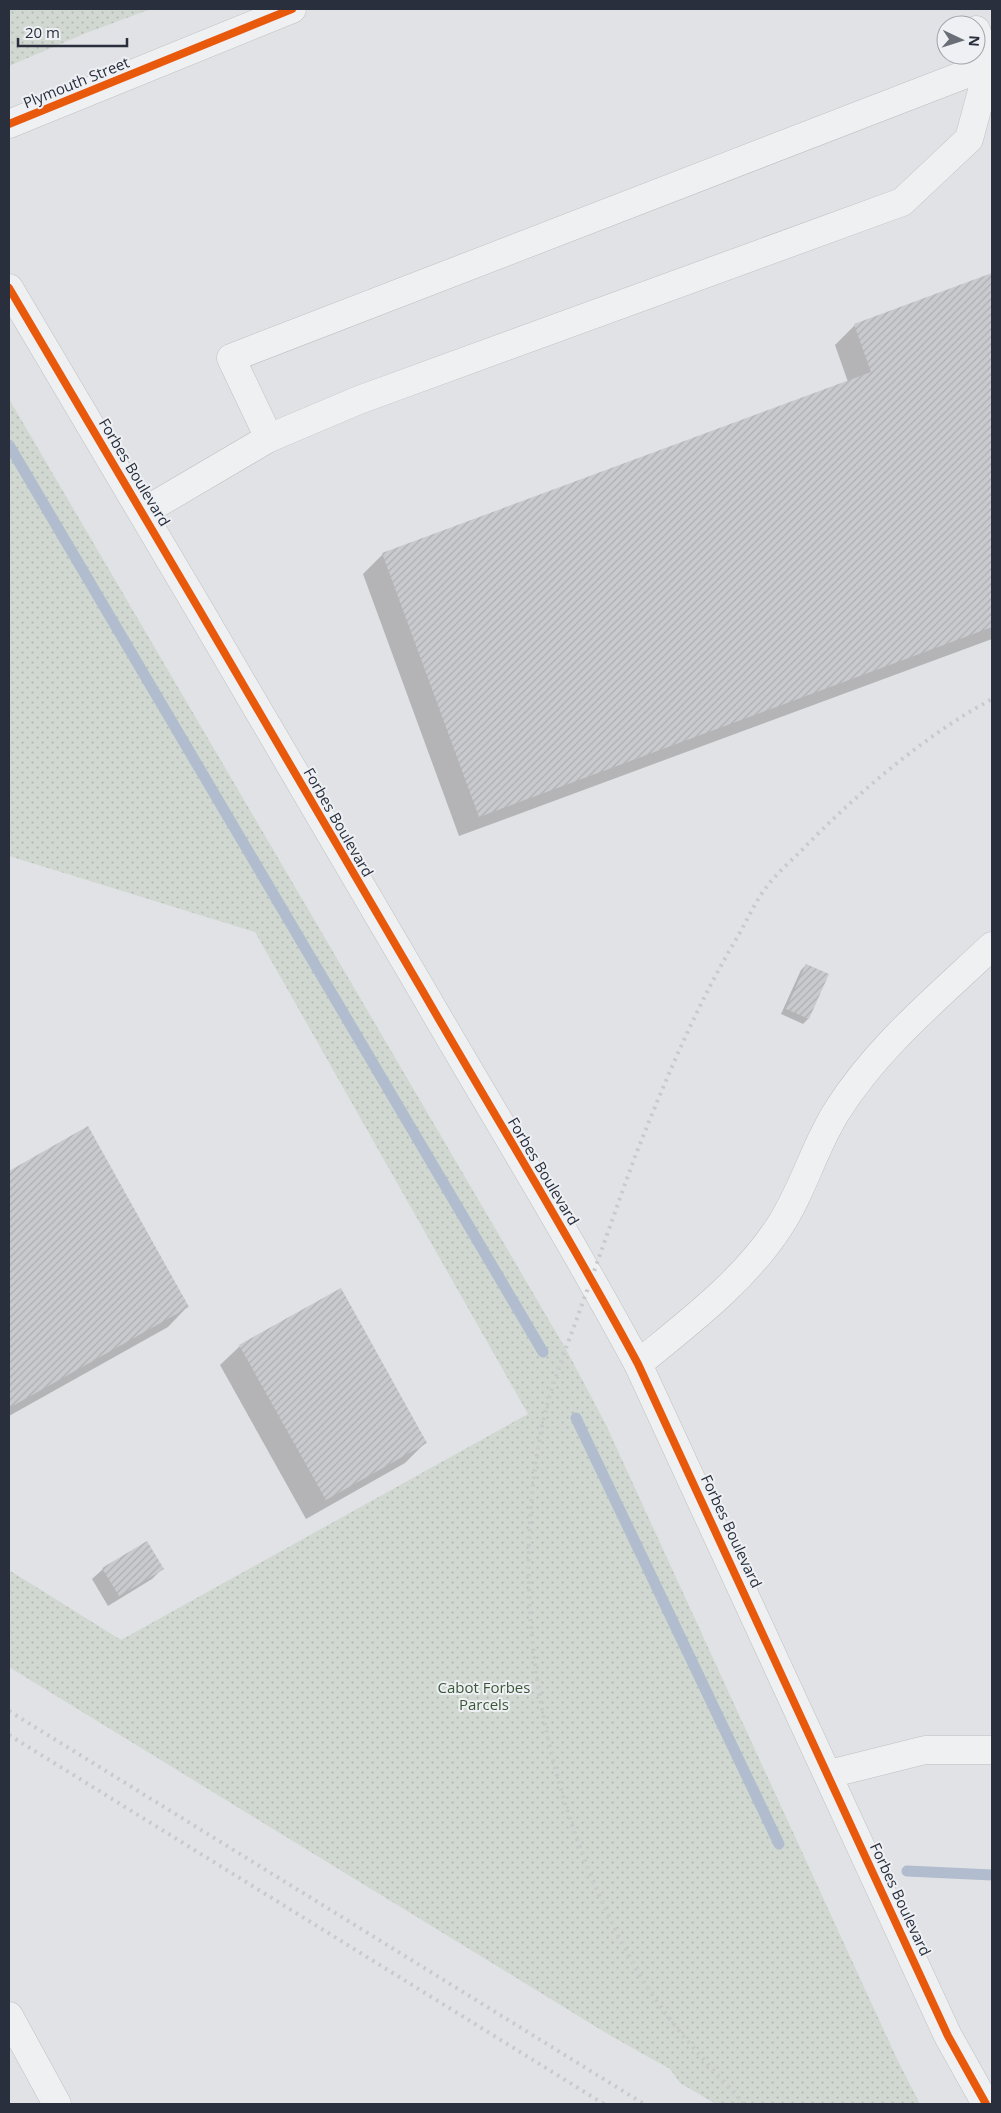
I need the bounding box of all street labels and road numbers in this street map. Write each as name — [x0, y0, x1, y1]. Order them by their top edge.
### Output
street label: Plymouth Street — [20, 52, 132, 112]
street label: Forbes Boulevard — [95, 414, 175, 530]
street label: Forbes Boulevard — [300, 764, 378, 880]
street label: Forbes Boulevard — [504, 1113, 584, 1229]
street label: Forbes Boulevard — [697, 1471, 767, 1591]
street label: Forbes Boulevard — [866, 1839, 936, 1959]

